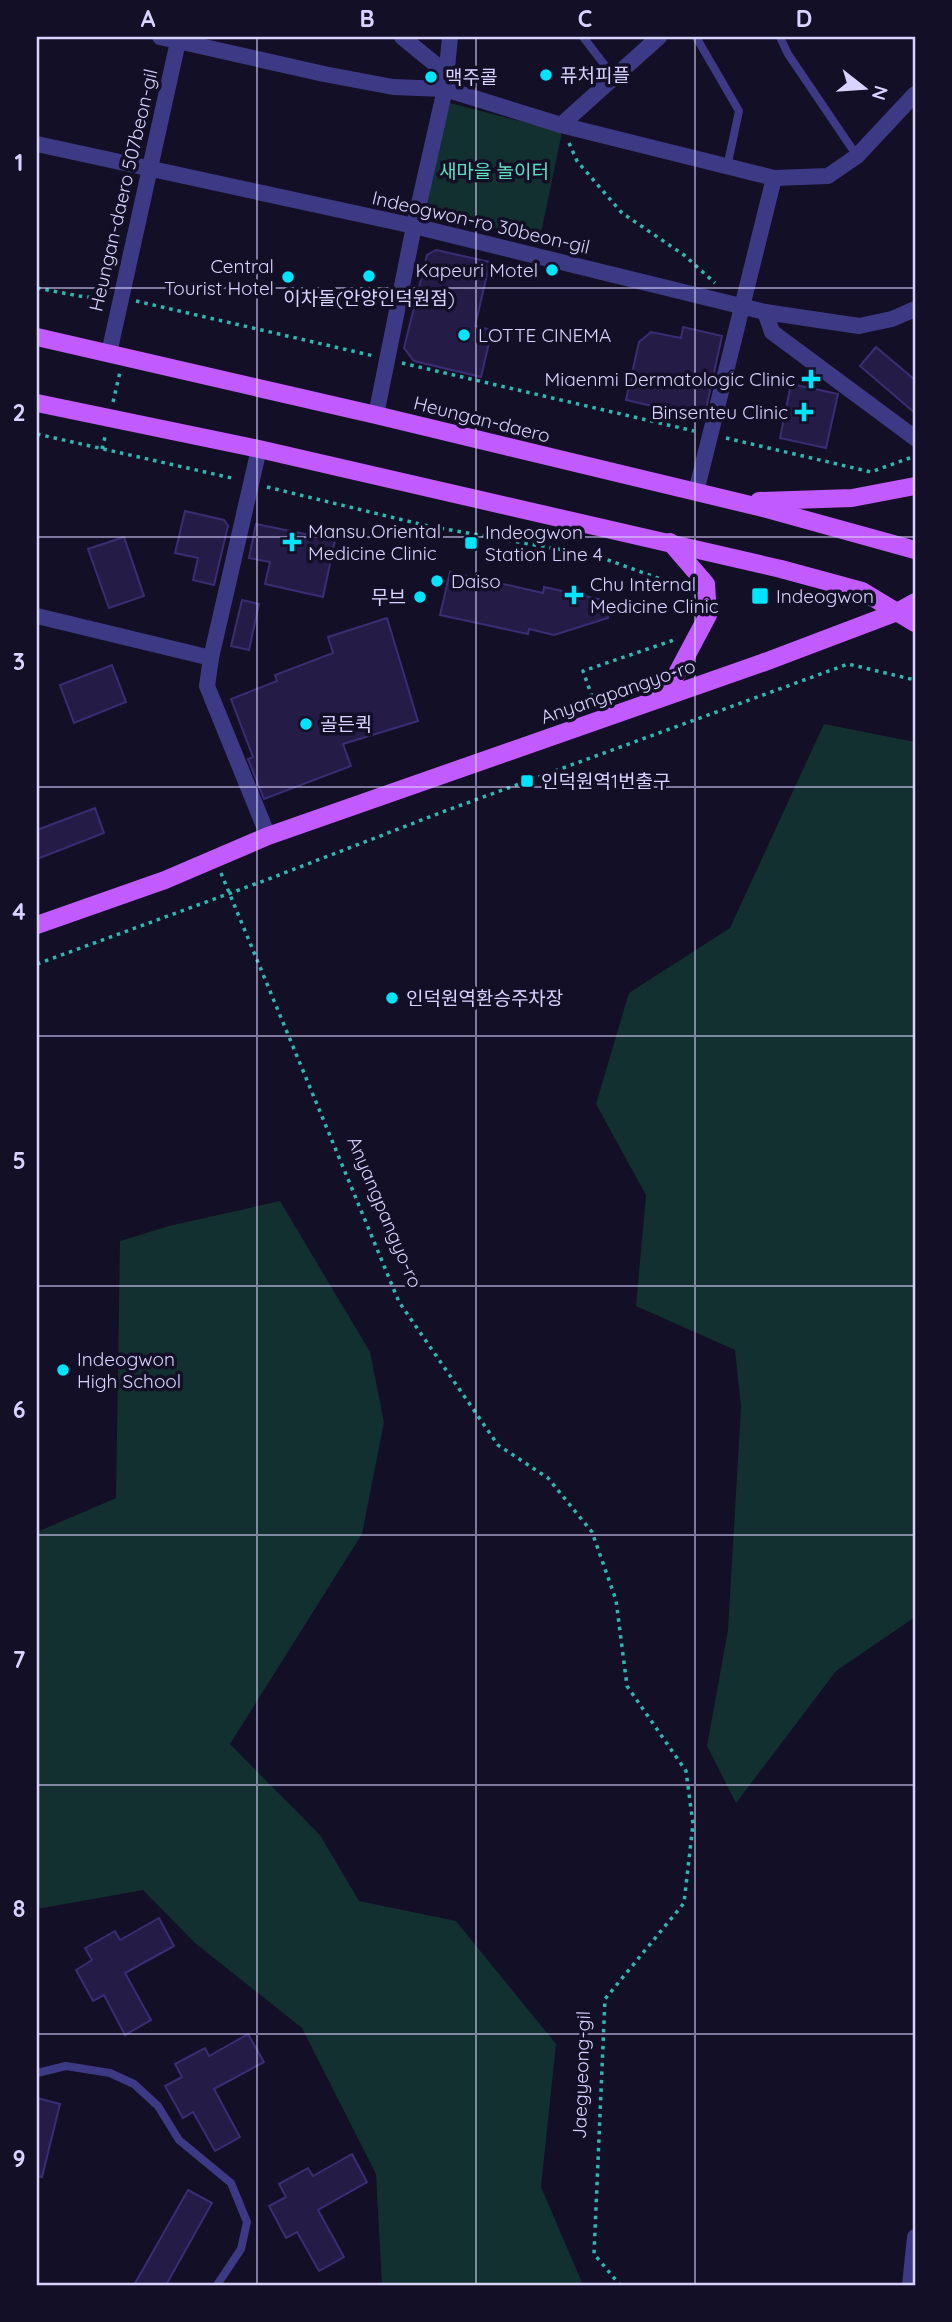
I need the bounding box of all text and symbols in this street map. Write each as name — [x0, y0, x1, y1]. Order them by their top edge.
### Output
text: A — [141, 4, 156, 33]
text: B — [359, 4, 375, 33]
text: C — [578, 4, 592, 33]
text: D — [796, 4, 812, 33]
north arrow — [830, 52, 900, 122]
place label: 퓨처피플 — [560, 63, 630, 87]
place label: 맥주콜 — [445, 65, 497, 89]
street label: Heungan-daero 507beon-gil — [83, 66, 163, 314]
marker: 퓨처피플 — [538, 67, 554, 83]
marker: 맥주콜 — [423, 69, 439, 85]
text: N — [867, 83, 894, 103]
text: 1 — [15, 148, 23, 177]
park label: 새마을 놀이터 — [439, 159, 549, 183]
street label: Indeogwon-ro 30beon-gil — [370, 185, 592, 259]
place label: Central Tourist Hotel — [164, 254, 274, 300]
place label: Kapeuri Motel — [415, 258, 538, 282]
marker: Kapeuri Motel — [544, 262, 560, 278]
marker: 이차돌(안양인덕원점) — [361, 268, 377, 284]
marker: Central Tourist Hotel — [280, 269, 296, 285]
place label: 이차돌(안양인덕원점) — [283, 286, 455, 310]
place label: LOTTE CINEMA — [478, 323, 611, 347]
marker: LOTTE CINEMA — [456, 327, 472, 343]
place label: Miaenmi Dermatologic Clinic — [545, 367, 795, 391]
marker: Miaenmi Dermatologic Clinic — [801, 369, 821, 389]
street label: Heungan-daero — [411, 390, 553, 448]
text: 2 — [12, 398, 26, 427]
place label: Binsenteu Clinic — [651, 400, 788, 424]
marker: Binsenteu Clinic — [794, 402, 814, 422]
place label: Mansu Oriental Medicine Clinic — [308, 519, 441, 565]
place label: Indeogwon Station Line 4 — [485, 520, 603, 566]
marker: Mansu Oriental Medicine Clinic — [282, 532, 302, 552]
marker: Indeogwon Station Line 4 — [463, 535, 479, 551]
place label: Daiso — [451, 569, 501, 593]
place label: Chu Internal Medicine Clinic — [590, 572, 719, 618]
marker: Daiso — [429, 573, 445, 589]
place label: Indeogwon — [776, 584, 874, 608]
place label: 무브 — [371, 585, 406, 609]
marker: Chu Internal Medicine Clinic — [564, 585, 584, 605]
marker: Indeogwon — [750, 586, 770, 606]
marker: 무브 — [412, 589, 428, 605]
text: 3 — [13, 647, 25, 676]
street label: Anyangpangyo-ro — [537, 653, 699, 729]
place label: 골든퀵 — [320, 712, 372, 736]
marker: 골든퀵 — [298, 716, 314, 732]
place label: 인덕원역1번출구 — [541, 769, 670, 793]
marker: 인덕원역1번출구 — [519, 773, 535, 789]
text: 4 — [12, 897, 26, 926]
place label: 인덕원역환승주차장 — [406, 986, 563, 1010]
marker: 인덕원역환승주차장 — [384, 990, 400, 1006]
street label: Anyangpangyo-ro — [342, 1133, 428, 1291]
text: 5 — [12, 1146, 26, 1175]
place label: Indeogwon High School — [77, 1347, 181, 1393]
marker: Indeogwon High School — [55, 1362, 71, 1378]
text: 6 — [13, 1395, 25, 1424]
text: 7 — [13, 1645, 26, 1674]
text: 8 — [13, 1894, 25, 1923]
street label: Jaegyeong-gil — [567, 2010, 595, 2140]
text: 9 — [12, 2144, 26, 2173]

